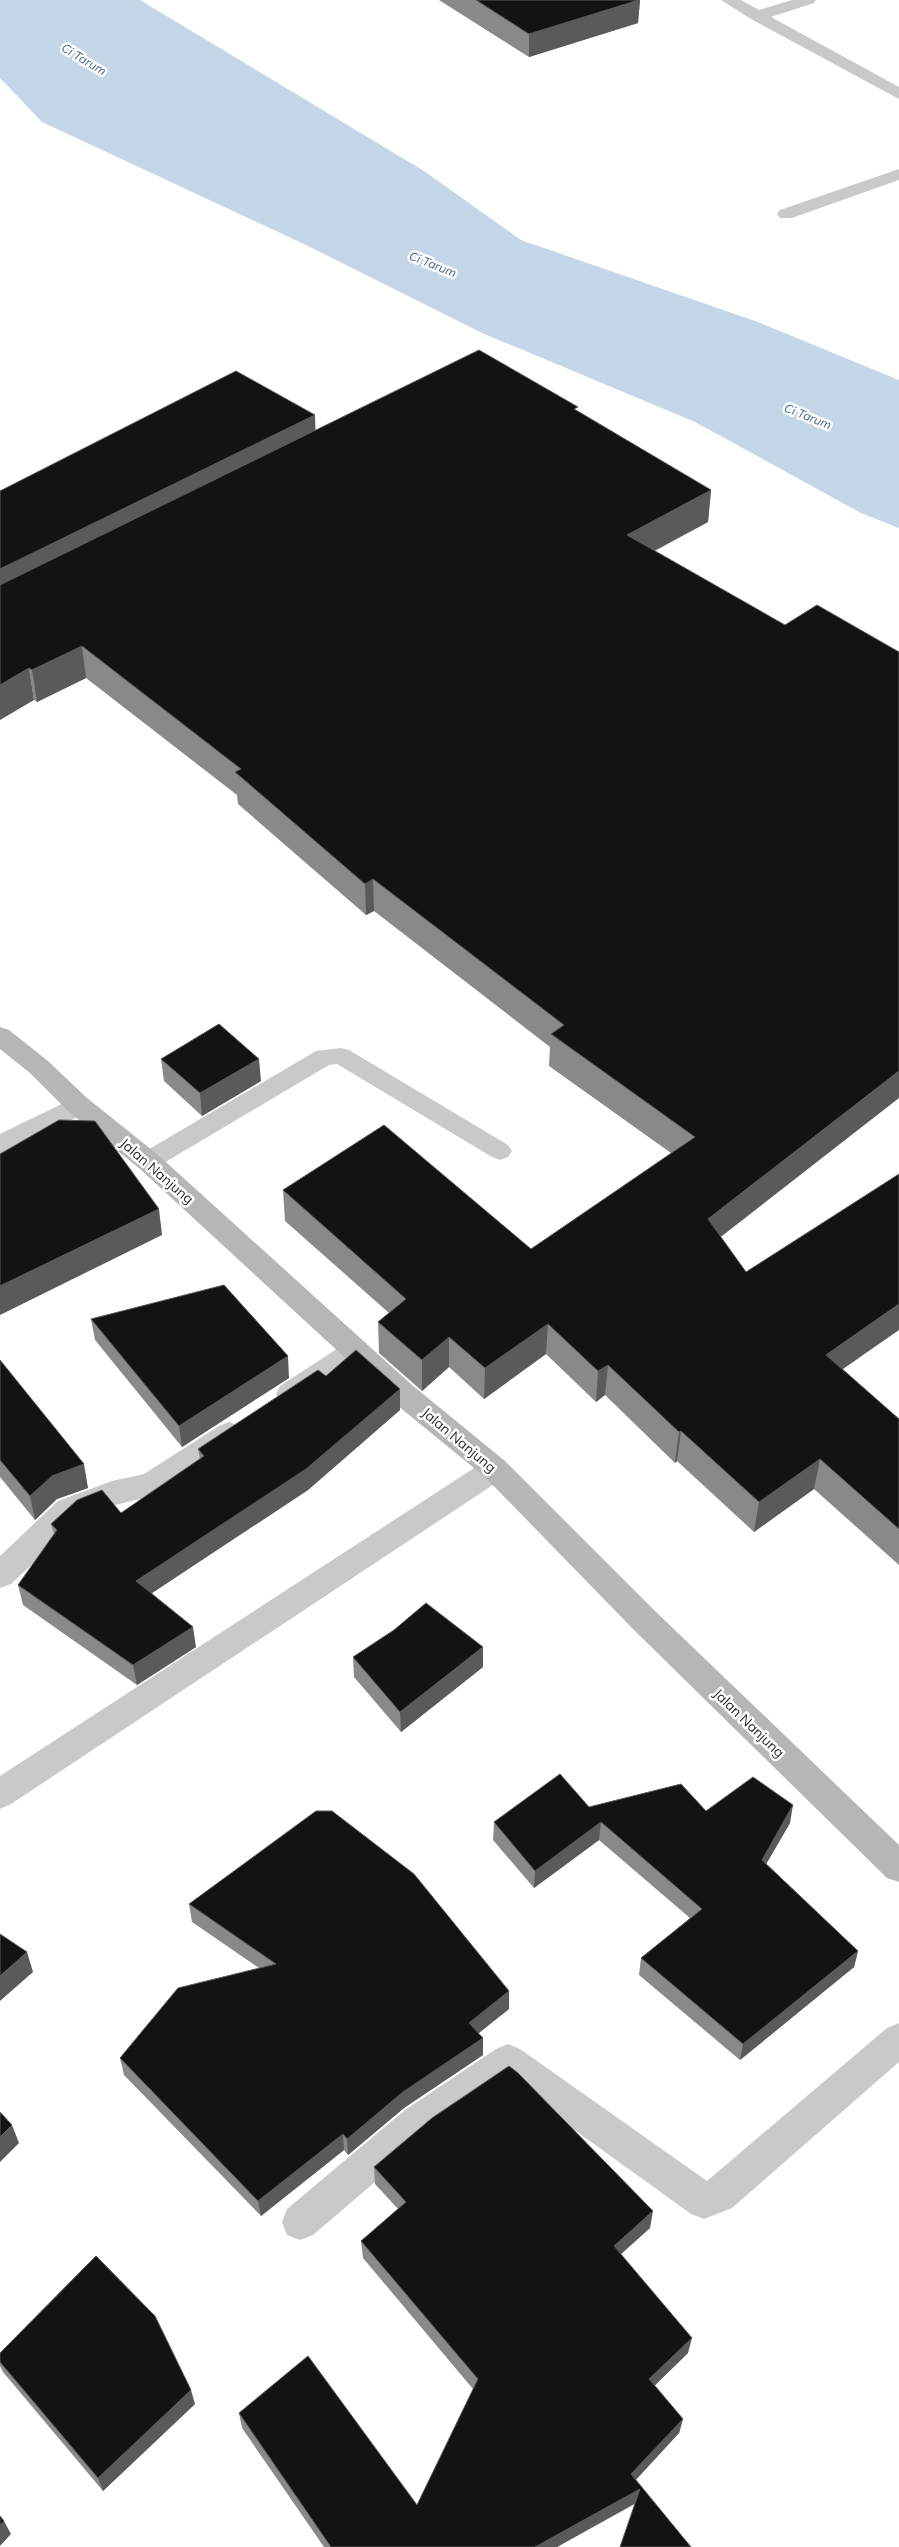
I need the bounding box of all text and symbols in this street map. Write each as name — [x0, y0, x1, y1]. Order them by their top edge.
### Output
water label: Ci Tarum — [59, 40, 109, 78]
water label: Ci Tarum — [407, 248, 459, 280]
water label: Ci Tarum — [782, 400, 834, 432]
street label: Jalan Nanjung — [116, 1134, 198, 1208]
street label: Jalan Nanjung — [418, 1404, 500, 1476]
street label: Jalan Nanjung — [710, 1685, 788, 1761]

